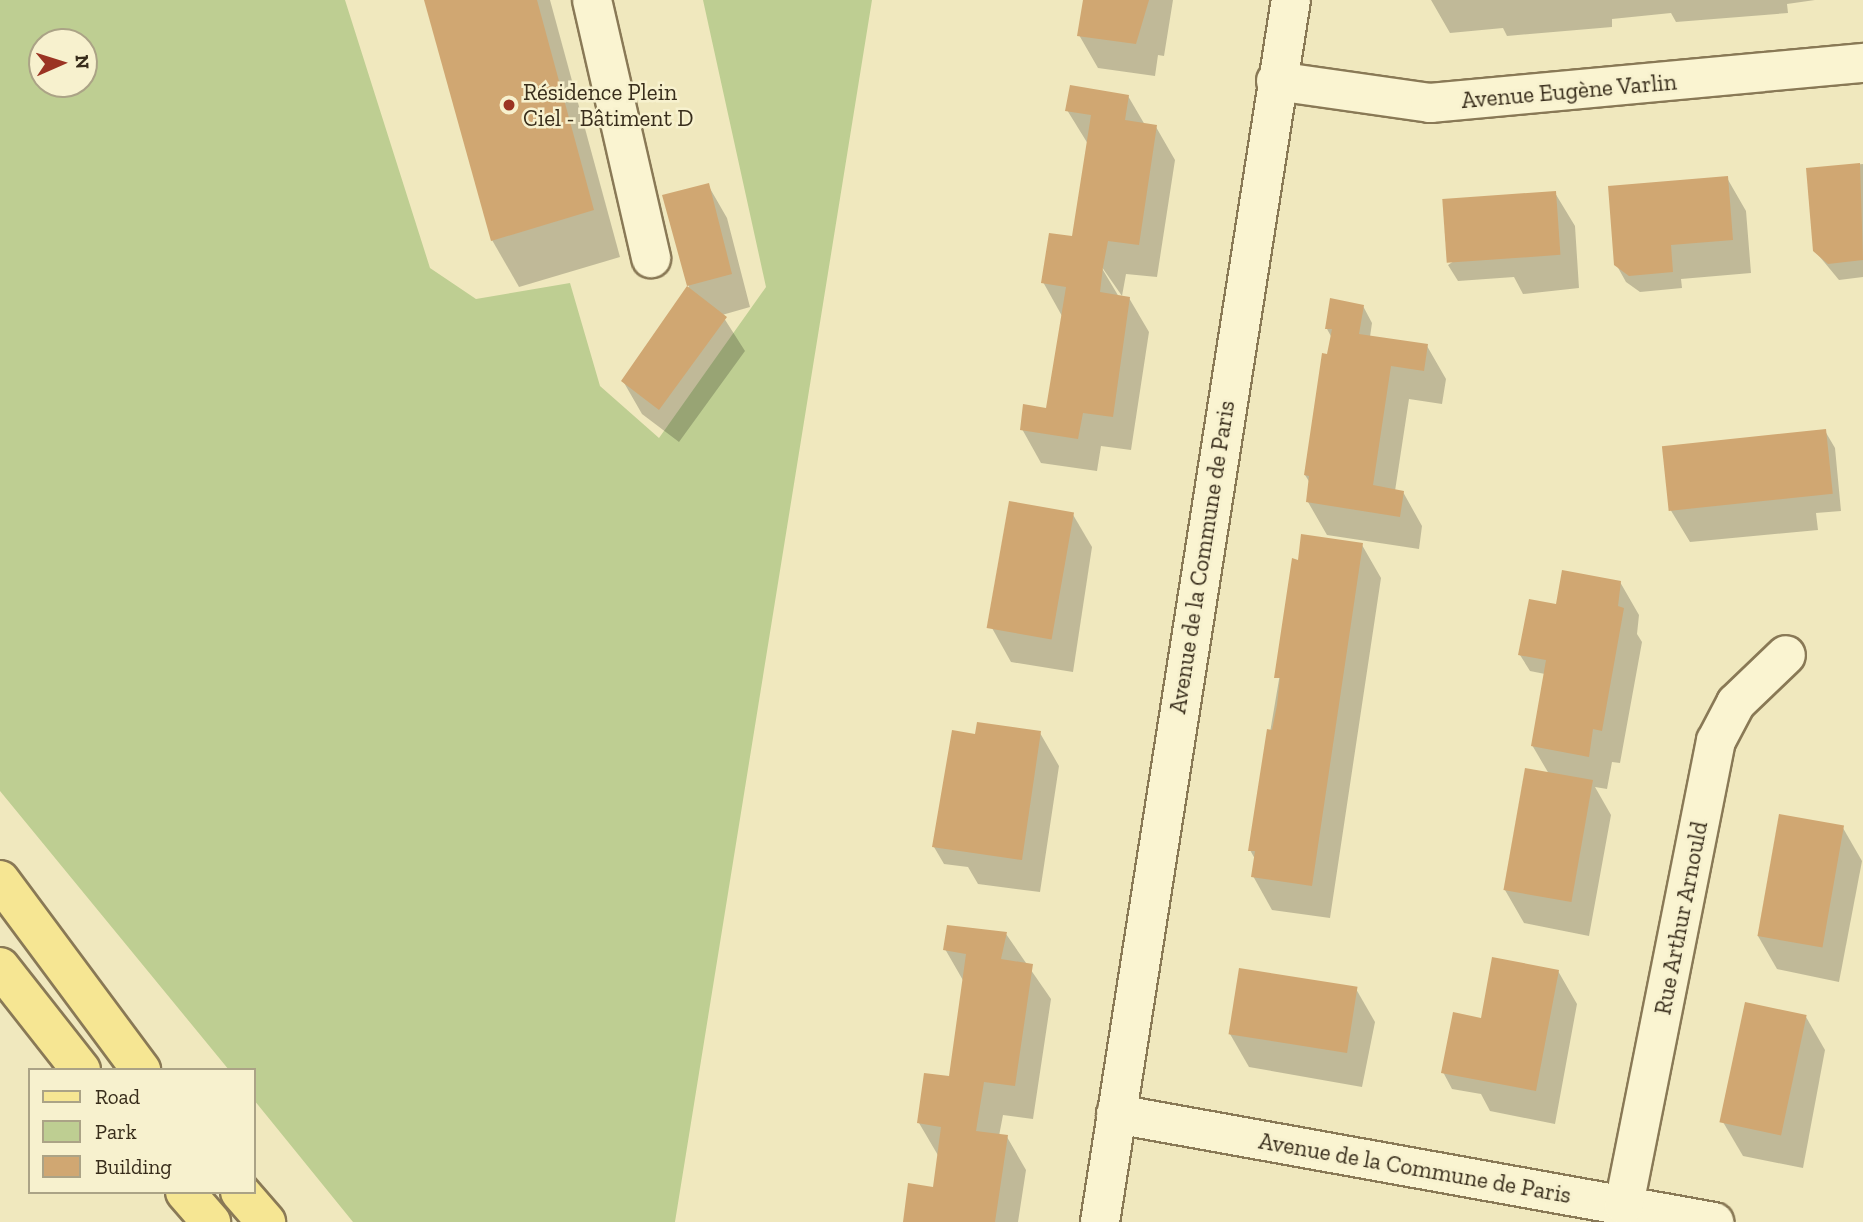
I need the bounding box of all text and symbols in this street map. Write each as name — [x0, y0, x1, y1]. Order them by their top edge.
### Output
north arrow — [28, 28, 98, 98]
text: N — [71, 54, 94, 70]
street label: Avenue Eugène Varlin — [1460, 68, 1678, 114]
place label: Résidence Plein Ciel - Bâtiment D — [523, 78, 693, 132]
marker: Résidence Plein Ciel - Bâtiment D — [501, 97, 517, 113]
street label: Avenue de la Commune de Paris — [1164, 398, 1240, 716]
street label: Rue Arthur Arnould — [1649, 818, 1713, 1018]
legend — [28, 1068, 256, 1194]
text: Road — [95, 1084, 140, 1109]
text: Park — [95, 1119, 137, 1144]
street label: Avenue de la Commune de Paris — [1257, 1127, 1573, 1209]
text: Building — [95, 1154, 172, 1179]

